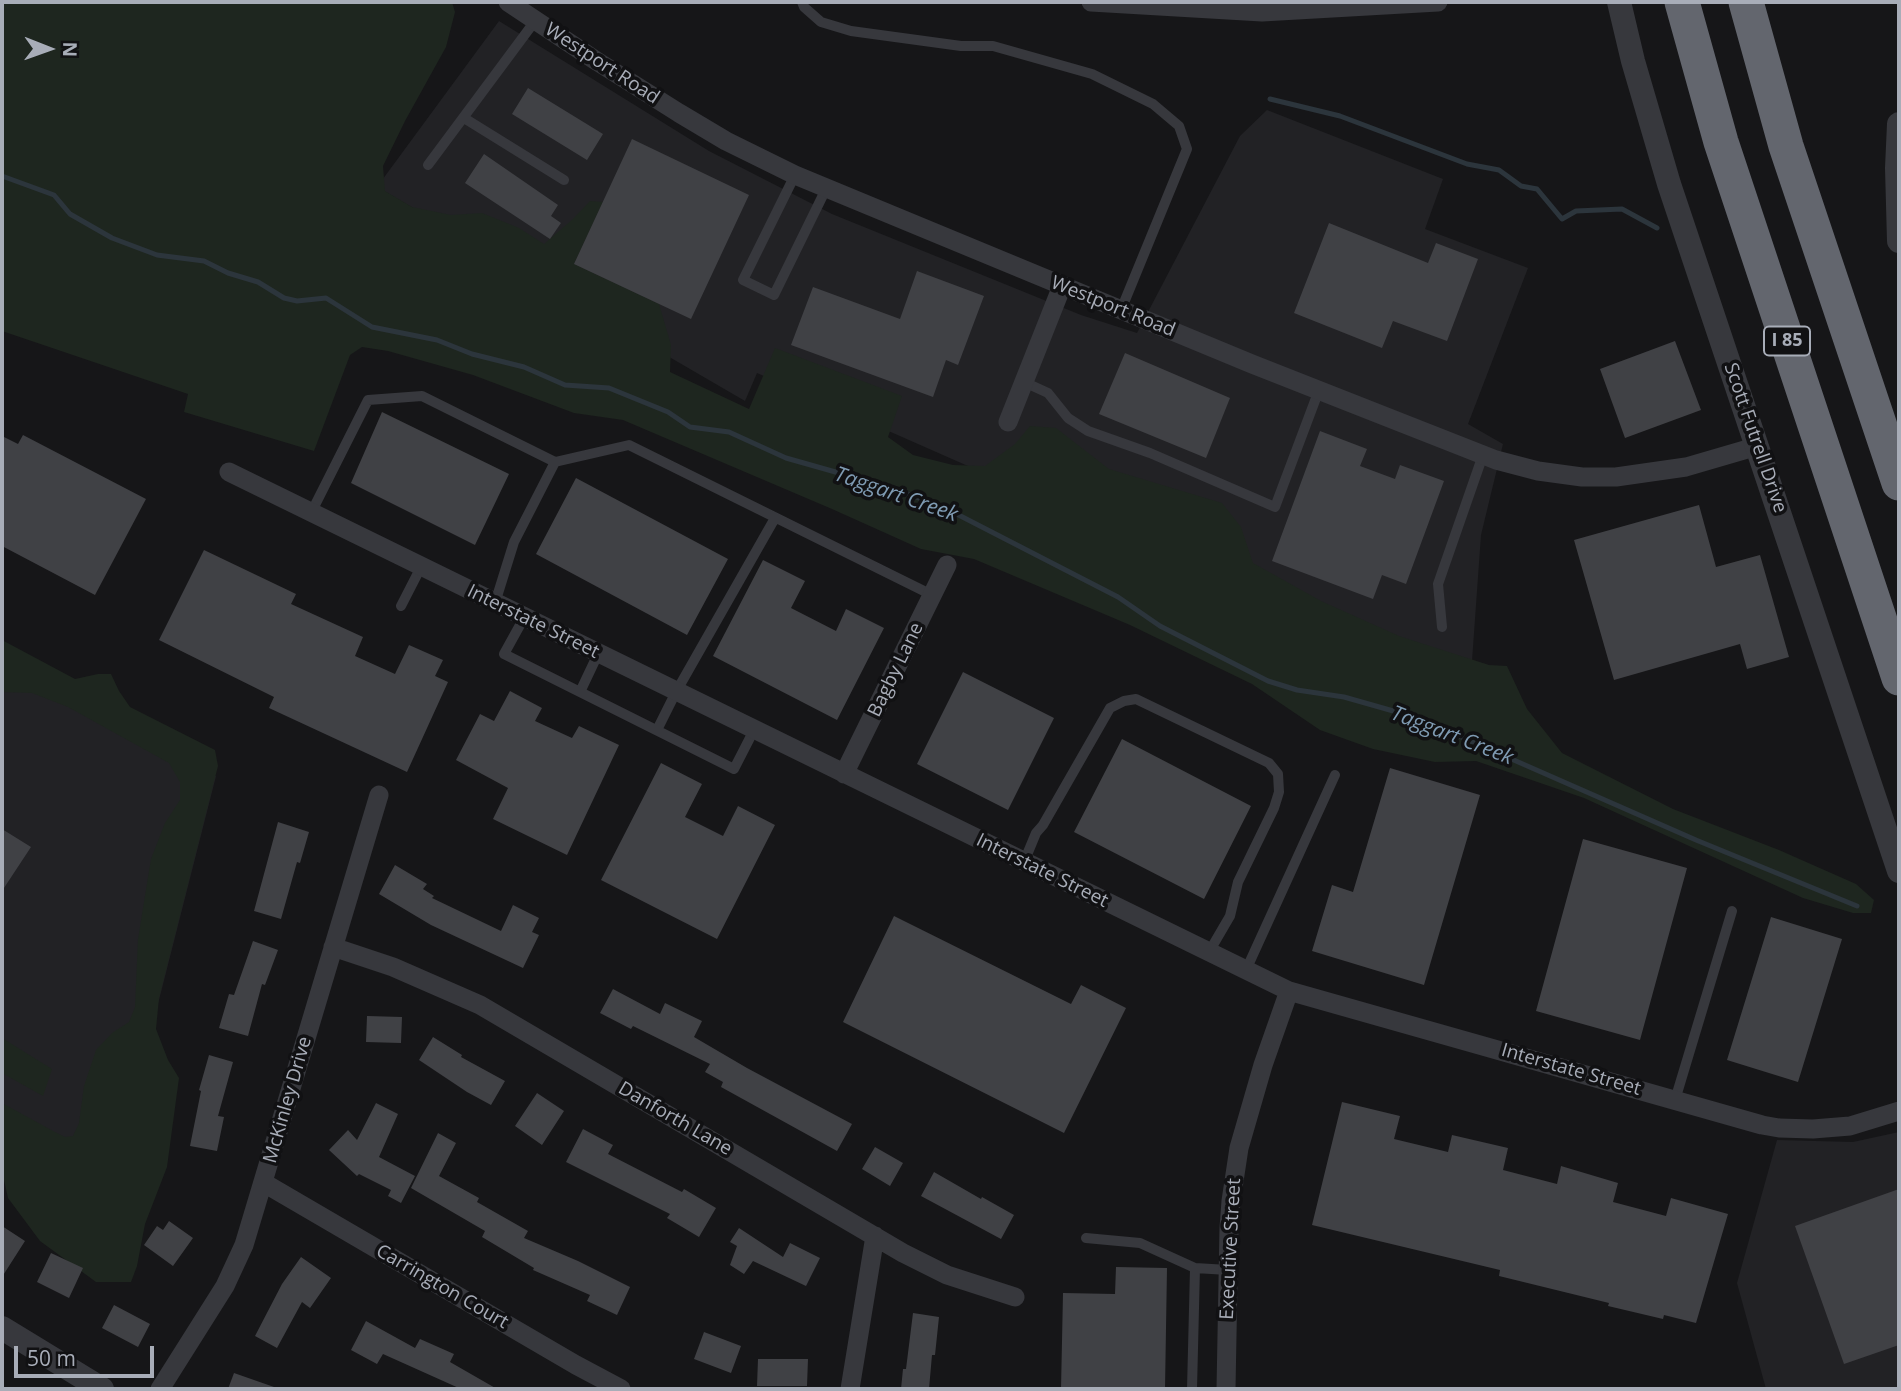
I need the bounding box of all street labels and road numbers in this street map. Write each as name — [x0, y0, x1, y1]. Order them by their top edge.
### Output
street label: Westport Road — [540, 19, 664, 109]
street label: Westport Road — [1048, 272, 1178, 342]
road number: I 85 — [1764, 326, 1810, 356]
street label: Scott Futrell Drive — [1719, 360, 1791, 516]
street label: Interstate Street — [463, 580, 603, 664]
street label: Bagby Lane — [863, 619, 929, 721]
street label: Interstate Street — [972, 829, 1112, 913]
street label: McKinley Drive — [259, 1034, 317, 1166]
street label: Interstate Street — [1499, 1039, 1643, 1101]
street label: Danforth Lane — [614, 1077, 736, 1161]
street label: Executive Street — [1216, 1178, 1246, 1320]
street label: Carrington Court — [372, 1240, 512, 1334]

